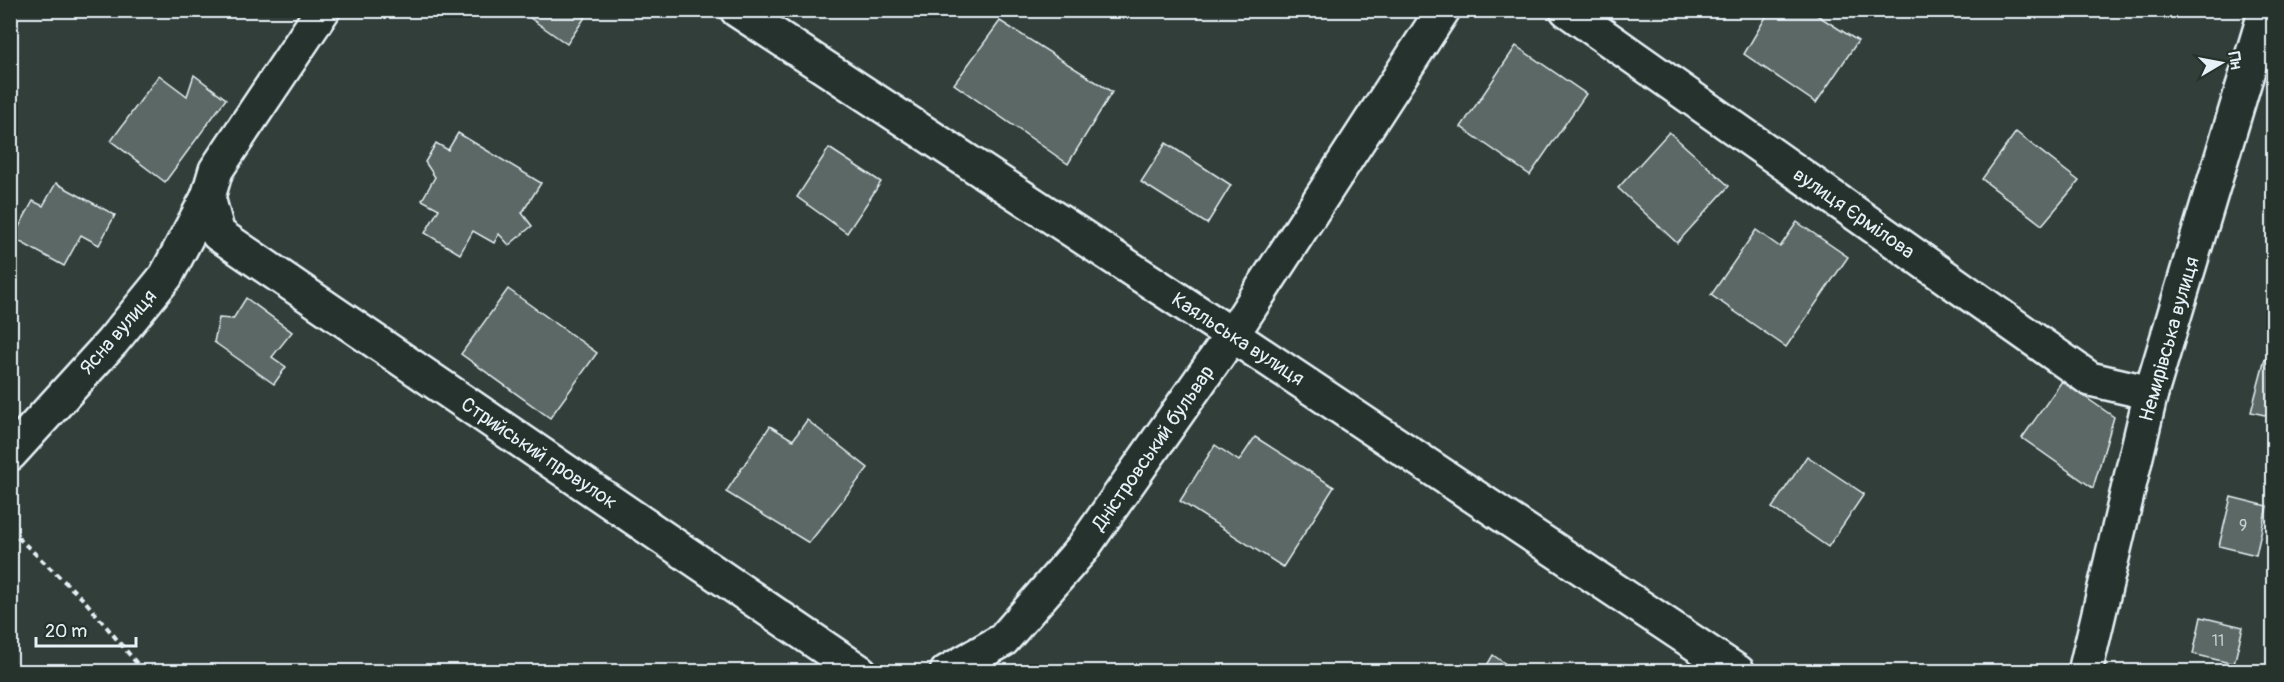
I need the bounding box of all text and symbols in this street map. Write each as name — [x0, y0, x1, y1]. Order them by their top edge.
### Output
north arrow — [2191, 33, 2251, 93]
text: Пн — [2223, 50, 2246, 71]
street label: вулиця Єрмілова — [1788, 162, 1920, 264]
street label: Немирівська вулиця — [2133, 254, 2205, 424]
street label: Ясна вулиця — [74, 284, 162, 380]
street label: Каяльська вулиця — [1167, 287, 1309, 391]
street label: Дністровський бульвар — [1086, 360, 1220, 536]
street label: Стрийський провулок — [456, 391, 622, 515]
house number: 9 — [2239, 516, 2247, 536]
scale bar — [36, 610, 136, 648]
text: 20 m — [45, 620, 87, 643]
house number: 11 — [2212, 631, 2224, 651]

